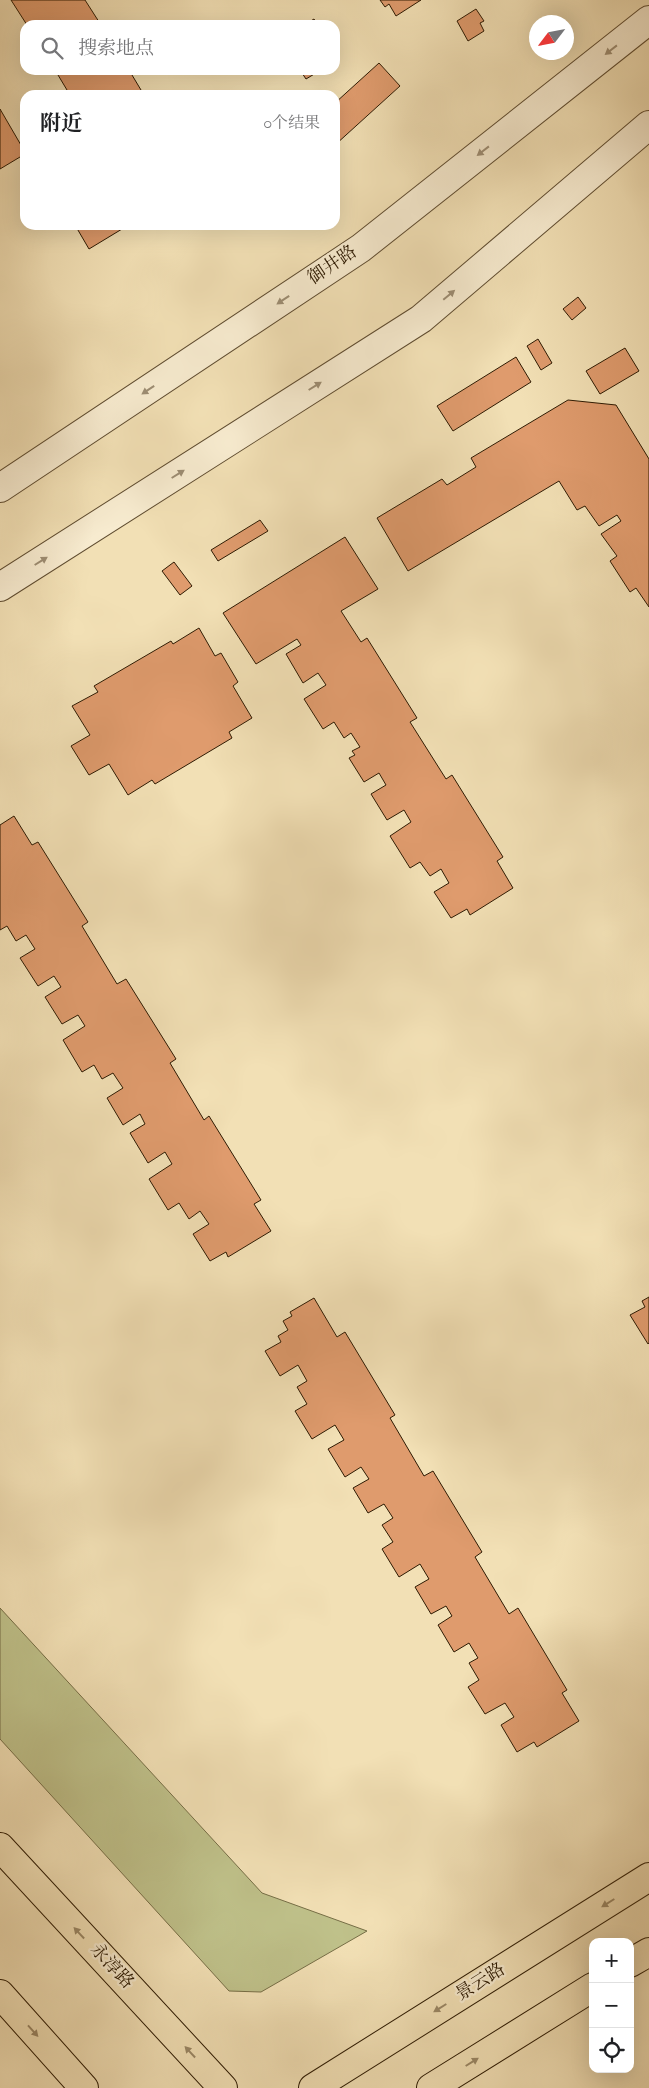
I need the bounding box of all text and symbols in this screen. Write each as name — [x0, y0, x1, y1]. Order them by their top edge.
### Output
north arrow — [529, 15, 574, 60]
search box — [20, 20, 340, 75]
icon: search — [38, 34, 66, 62]
text: 搜索地点 — [78, 36, 154, 63]
one-way arrow — [605, 44, 618, 55]
text: 附近 — [40, 110, 82, 140]
text: 0个结果 — [264, 113, 320, 136]
one-way arrow — [477, 145, 490, 156]
street label: 御井路 — [303, 240, 363, 292]
one-way arrow — [443, 289, 455, 301]
one-way arrow — [276, 295, 290, 305]
one-way arrow — [309, 382, 322, 391]
one-way arrow — [141, 385, 154, 395]
one-way arrow — [172, 469, 185, 478]
one-way arrow — [35, 556, 48, 565]
one-way arrow — [601, 1898, 614, 1908]
one-way arrow — [74, 1926, 85, 1939]
street label: 永淳路 — [83, 1938, 139, 1996]
map controls — [589, 1938, 634, 2073]
button: + — [589, 1938, 634, 1983]
street label: 景云路 — [451, 1958, 511, 2008]
button: − — [589, 1983, 634, 2028]
one-way arrow — [434, 2003, 447, 2013]
one-way arrow — [27, 2024, 38, 2037]
button: locate — [589, 2028, 634, 2073]
one-way arrow — [184, 2047, 196, 2059]
one-way arrow — [466, 2057, 479, 2067]

